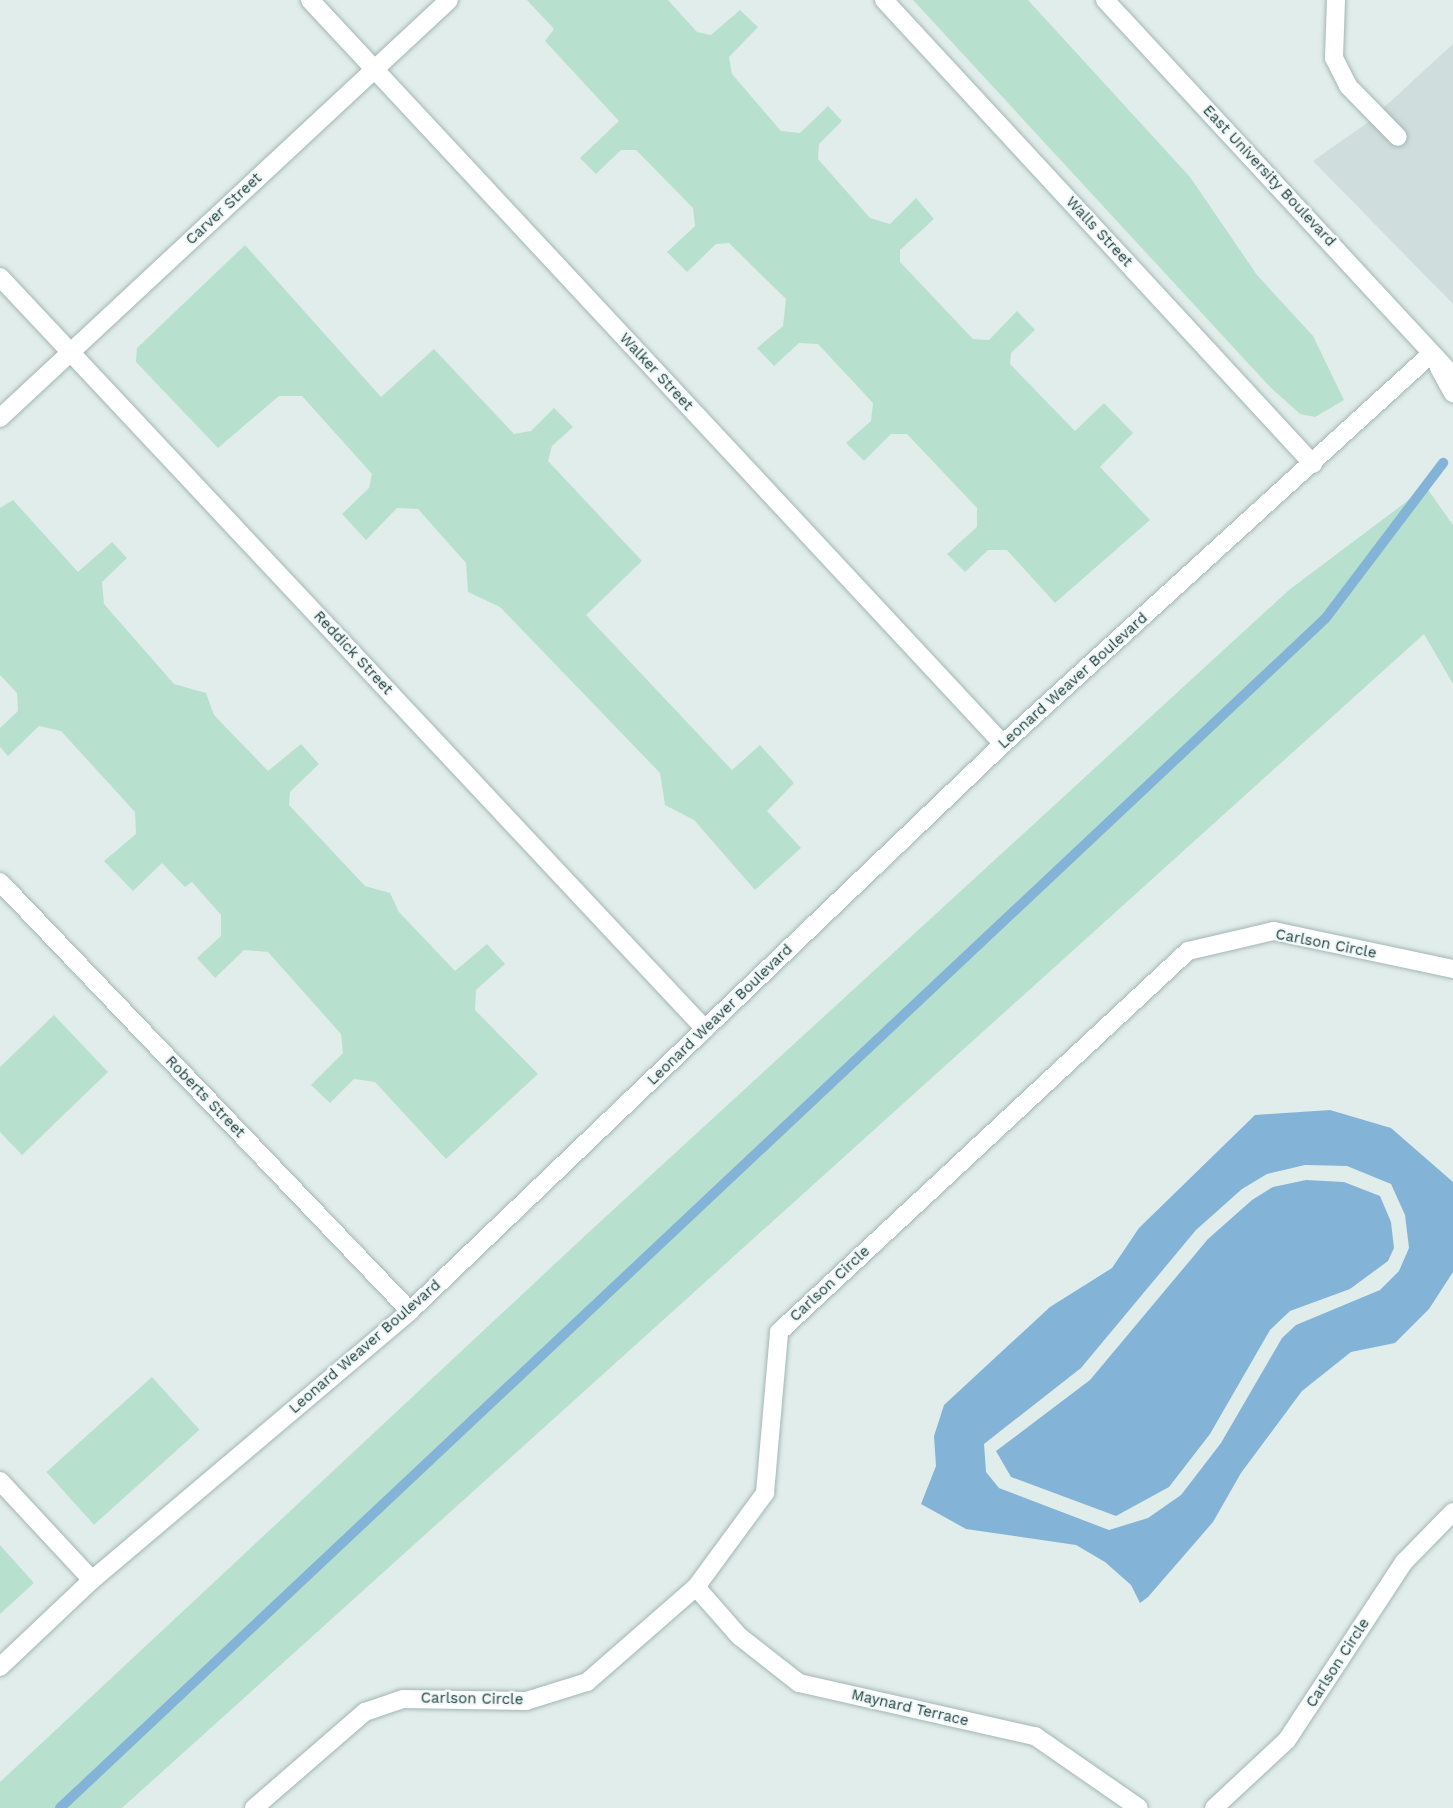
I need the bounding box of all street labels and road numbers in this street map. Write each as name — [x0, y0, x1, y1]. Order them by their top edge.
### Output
street label: East University Boulevard — [1199, 102, 1339, 250]
street label: Carver Street — [182, 169, 266, 249]
street label: Walls Street — [1062, 193, 1136, 271]
street label: Walker Street — [615, 329, 697, 415]
street label: Reddick Street — [309, 607, 397, 699]
street label: Leonard Weaver Boulevard — [994, 609, 1152, 753]
street label: Carlson Circle — [1274, 925, 1378, 963]
street label: Leonard Weaver Boulevard — [643, 941, 797, 1089]
street label: Roberts Street — [161, 1052, 249, 1142]
street label: Carlson Circle — [786, 1242, 874, 1326]
street label: Leonard Weaver Boulevard — [285, 1276, 445, 1418]
street label: Carlson Circle — [1303, 1615, 1373, 1711]
street label: Maynard Terrace — [849, 1686, 971, 1730]
street label: Carlson Circle — [421, 1689, 523, 1709]

